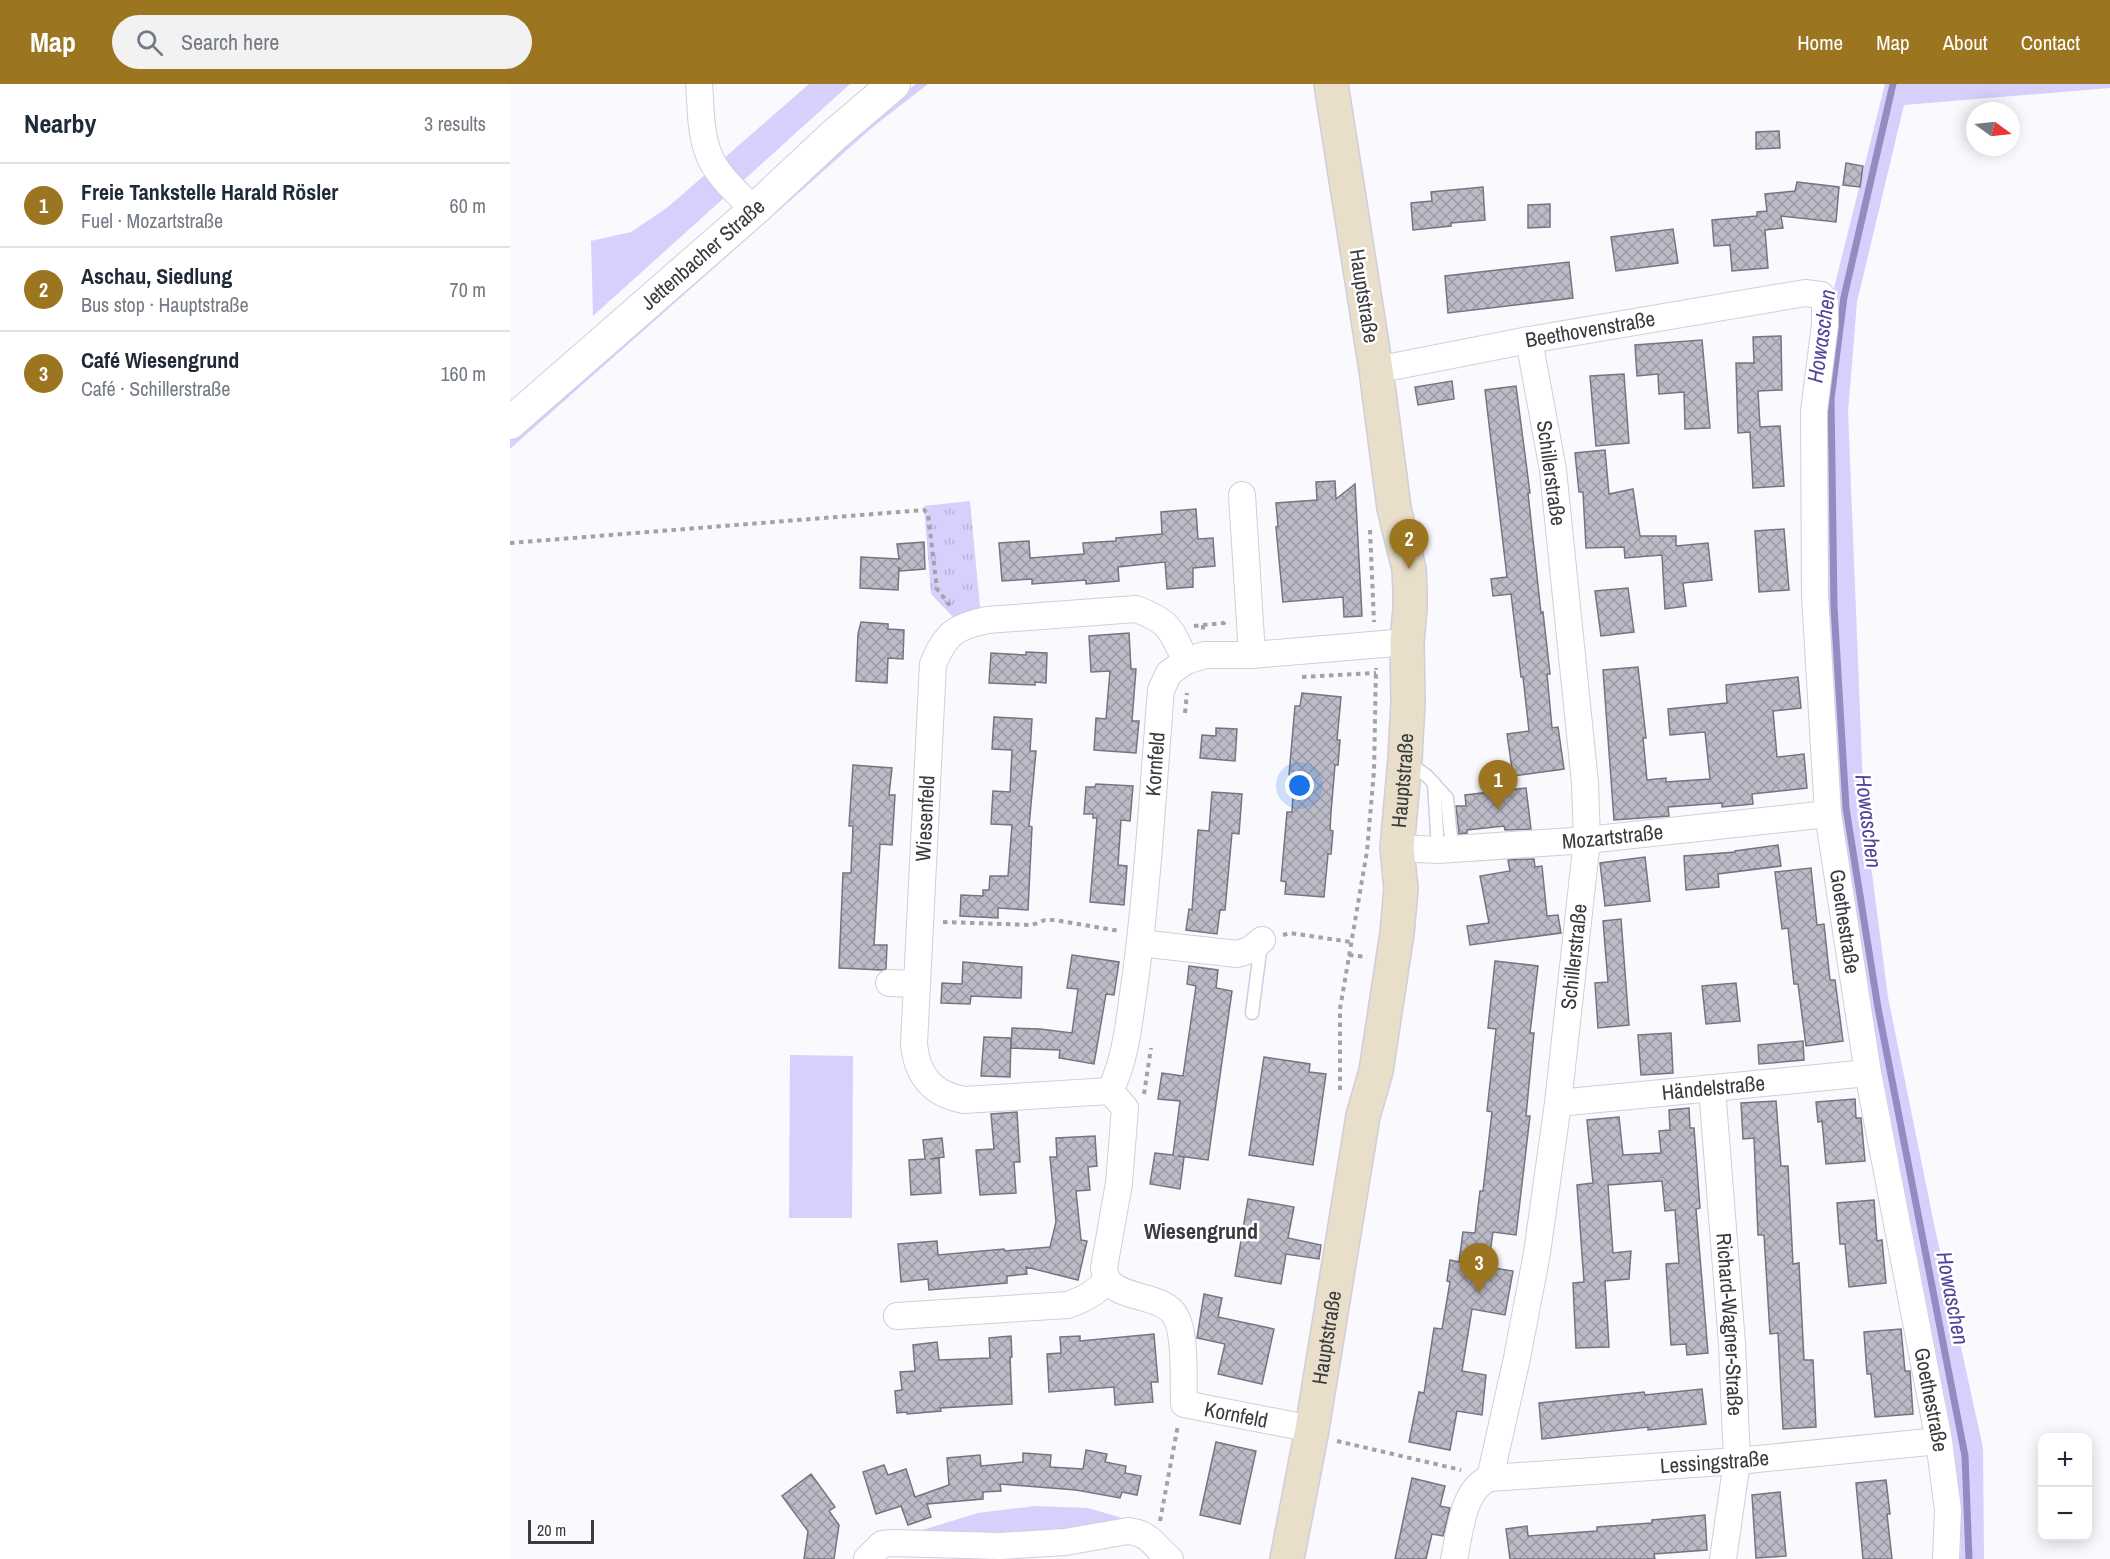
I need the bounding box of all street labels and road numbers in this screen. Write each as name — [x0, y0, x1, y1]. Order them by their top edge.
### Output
street label: Jettenbacher Straße — [634, 192, 771, 317]
street label: Hauptstraße — [1343, 247, 1386, 345]
street label: Beethovenstraße — [1523, 304, 1657, 354]
street label: Schillerstraße — [1530, 418, 1573, 528]
street label: Kornfeld — [1138, 731, 1172, 797]
street label: Hauptstraße — [1384, 733, 1420, 829]
street label: Wiesenfeld — [908, 775, 941, 862]
street label: Mozartstraße — [1561, 817, 1664, 856]
street label: Goethestraße — [1823, 867, 1867, 976]
street label: Schillerstraße — [1553, 902, 1594, 1011]
street label: Händelstraße — [1660, 1068, 1766, 1107]
street label: Richard-Wagner-Straße — [1709, 1232, 1750, 1416]
street label: Hauptstraße — [1304, 1288, 1348, 1387]
street label: Goethestraße — [1907, 1345, 1955, 1453]
street label: Kornfeld — [1202, 1394, 1270, 1435]
street label: Lessingstraße — [1659, 1443, 1770, 1480]

